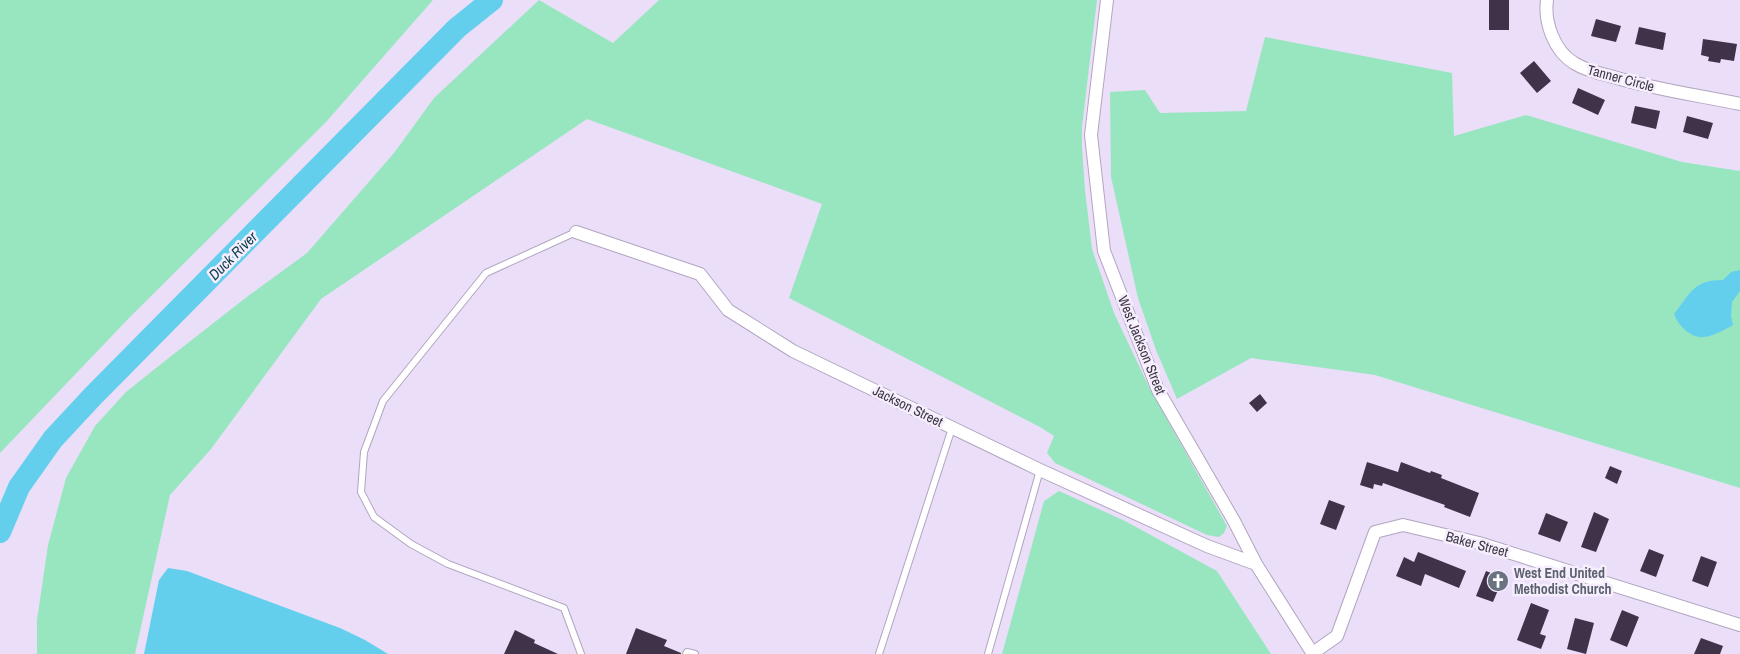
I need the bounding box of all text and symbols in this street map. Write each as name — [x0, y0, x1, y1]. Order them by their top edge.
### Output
street label: Tanner Circle — [1586, 60, 1656, 96]
water label: Duck River — [204, 226, 262, 285]
street label: West Jackson Street — [1114, 293, 1170, 397]
street label: Jackson Street — [870, 381, 946, 431]
street label: Baker Street — [1444, 527, 1510, 561]
place label: West End United Methodist Church — [1514, 564, 1612, 598]
church icon: West End United Methodist Church — [1486, 569, 1510, 593]

